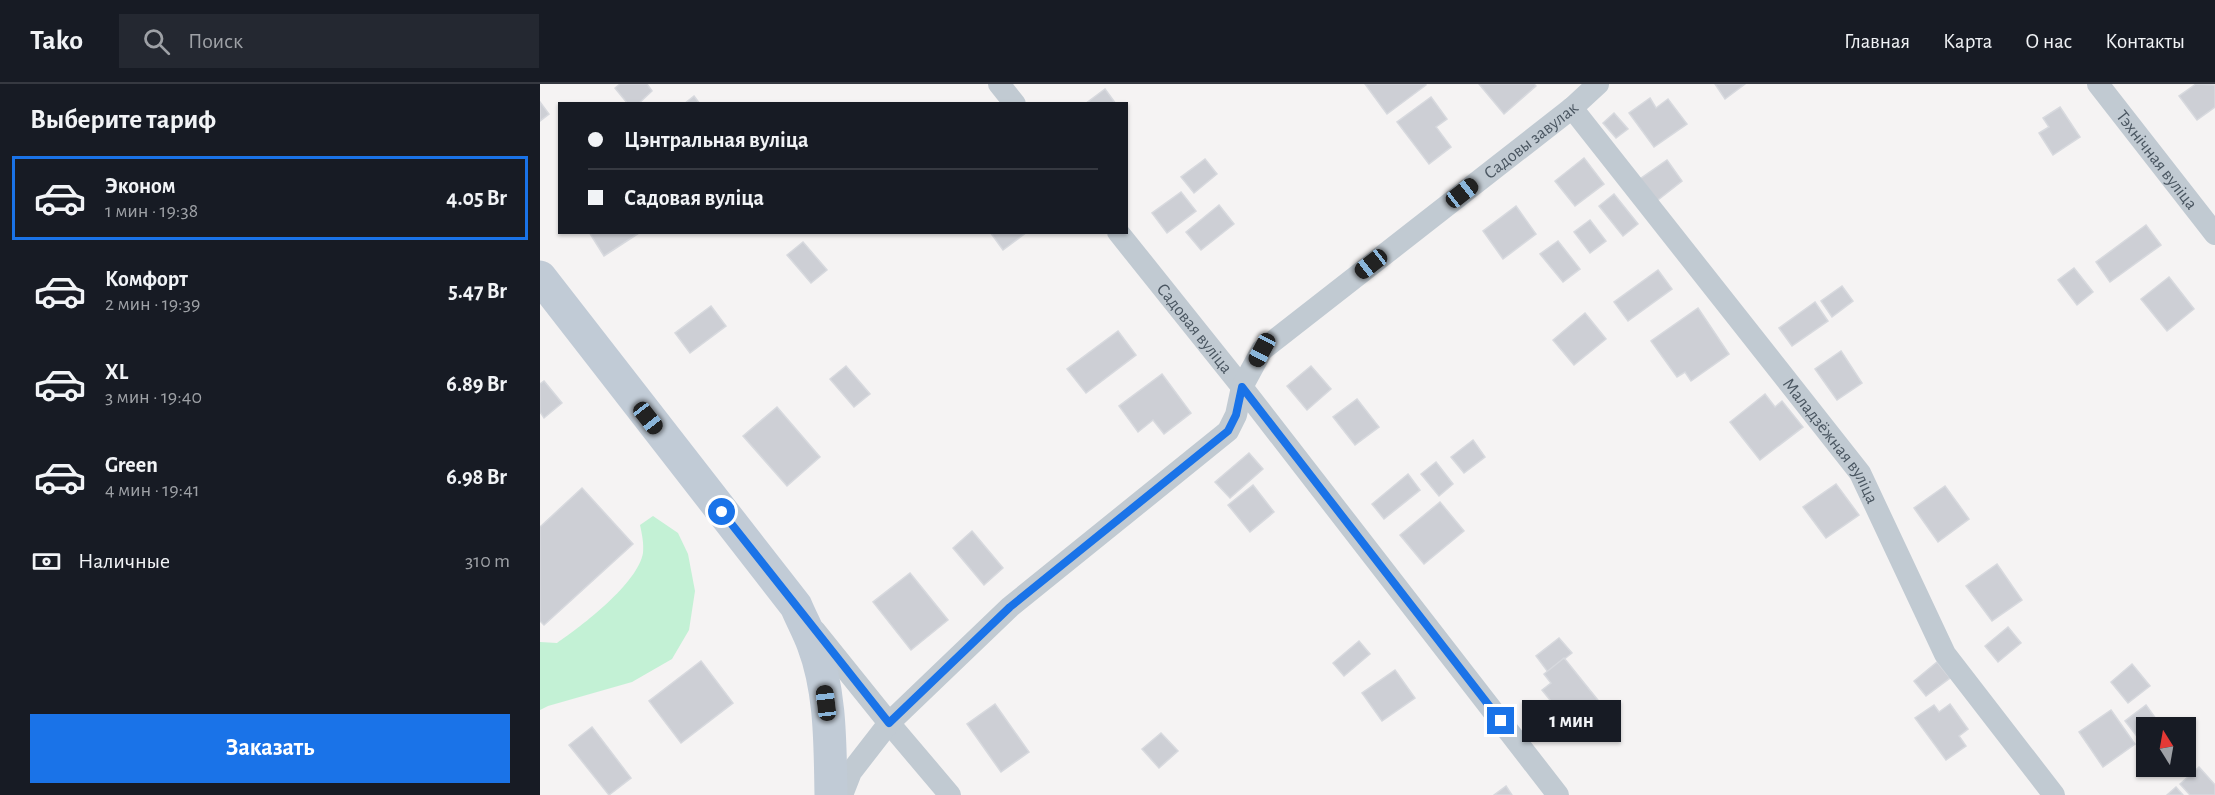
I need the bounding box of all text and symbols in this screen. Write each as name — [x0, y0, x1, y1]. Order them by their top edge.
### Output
search box — [119, 14, 539, 68]
icon: search — [140, 25, 173, 58]
text: Tako — [30, 27, 83, 55]
text: Поиск — [188, 30, 243, 52]
text: Главная — [1844, 31, 1910, 52]
text: Карта — [1943, 31, 1992, 52]
text: О нас — [2025, 31, 2072, 52]
text: Контакты — [2105, 31, 2185, 52]
street label: Садовы завулак — [1481, 99, 1583, 183]
text: Выберите тариф — [30, 106, 216, 133]
street label: Тэхнічная вуліца — [2112, 107, 2200, 213]
text: Цэнтральная вуліца — [624, 129, 808, 151]
icon: car — [33, 171, 87, 225]
text: Эконом — [105, 175, 176, 197]
car — [1442, 175, 1482, 211]
text: 4.05 Br — [446, 187, 507, 209]
text: Садовая вуліца — [624, 187, 764, 209]
text: 1 мин · 19:38 — [105, 201, 198, 221]
car — [1351, 246, 1391, 282]
icon: car — [33, 264, 87, 318]
text: Комфорт — [105, 268, 188, 290]
text: 5.47 Br — [448, 280, 507, 302]
street label: Садовая вуліца — [1153, 280, 1235, 377]
text: 2 мин · 19:39 — [105, 294, 200, 314]
car — [1246, 330, 1278, 370]
icon: car — [33, 357, 87, 411]
text: XL — [105, 361, 128, 383]
text: 6.89 Br — [446, 373, 507, 395]
street label: Маладзёжная вуліца — [1779, 375, 1881, 507]
text: 3 мин · 19:40 — [105, 387, 202, 407]
car — [630, 398, 666, 438]
icon: car — [33, 450, 87, 504]
text: Green — [105, 454, 158, 476]
text: 6.98 Br — [446, 466, 507, 488]
text: 4 мин · 19:41 — [105, 480, 200, 500]
route start — [708, 498, 735, 525]
icon: cash — [30, 545, 63, 578]
text: Наличные — [78, 550, 170, 572]
text: 310 m — [465, 551, 510, 571]
car — [815, 684, 837, 722]
callout: 1 мин — [1522, 700, 1621, 742]
route end — [1487, 707, 1514, 734]
text: 1 мин — [1549, 711, 1594, 731]
button: Заказать — [30, 714, 510, 783]
north arrow — [2136, 717, 2196, 777]
map controls — [2136, 717, 2196, 777]

